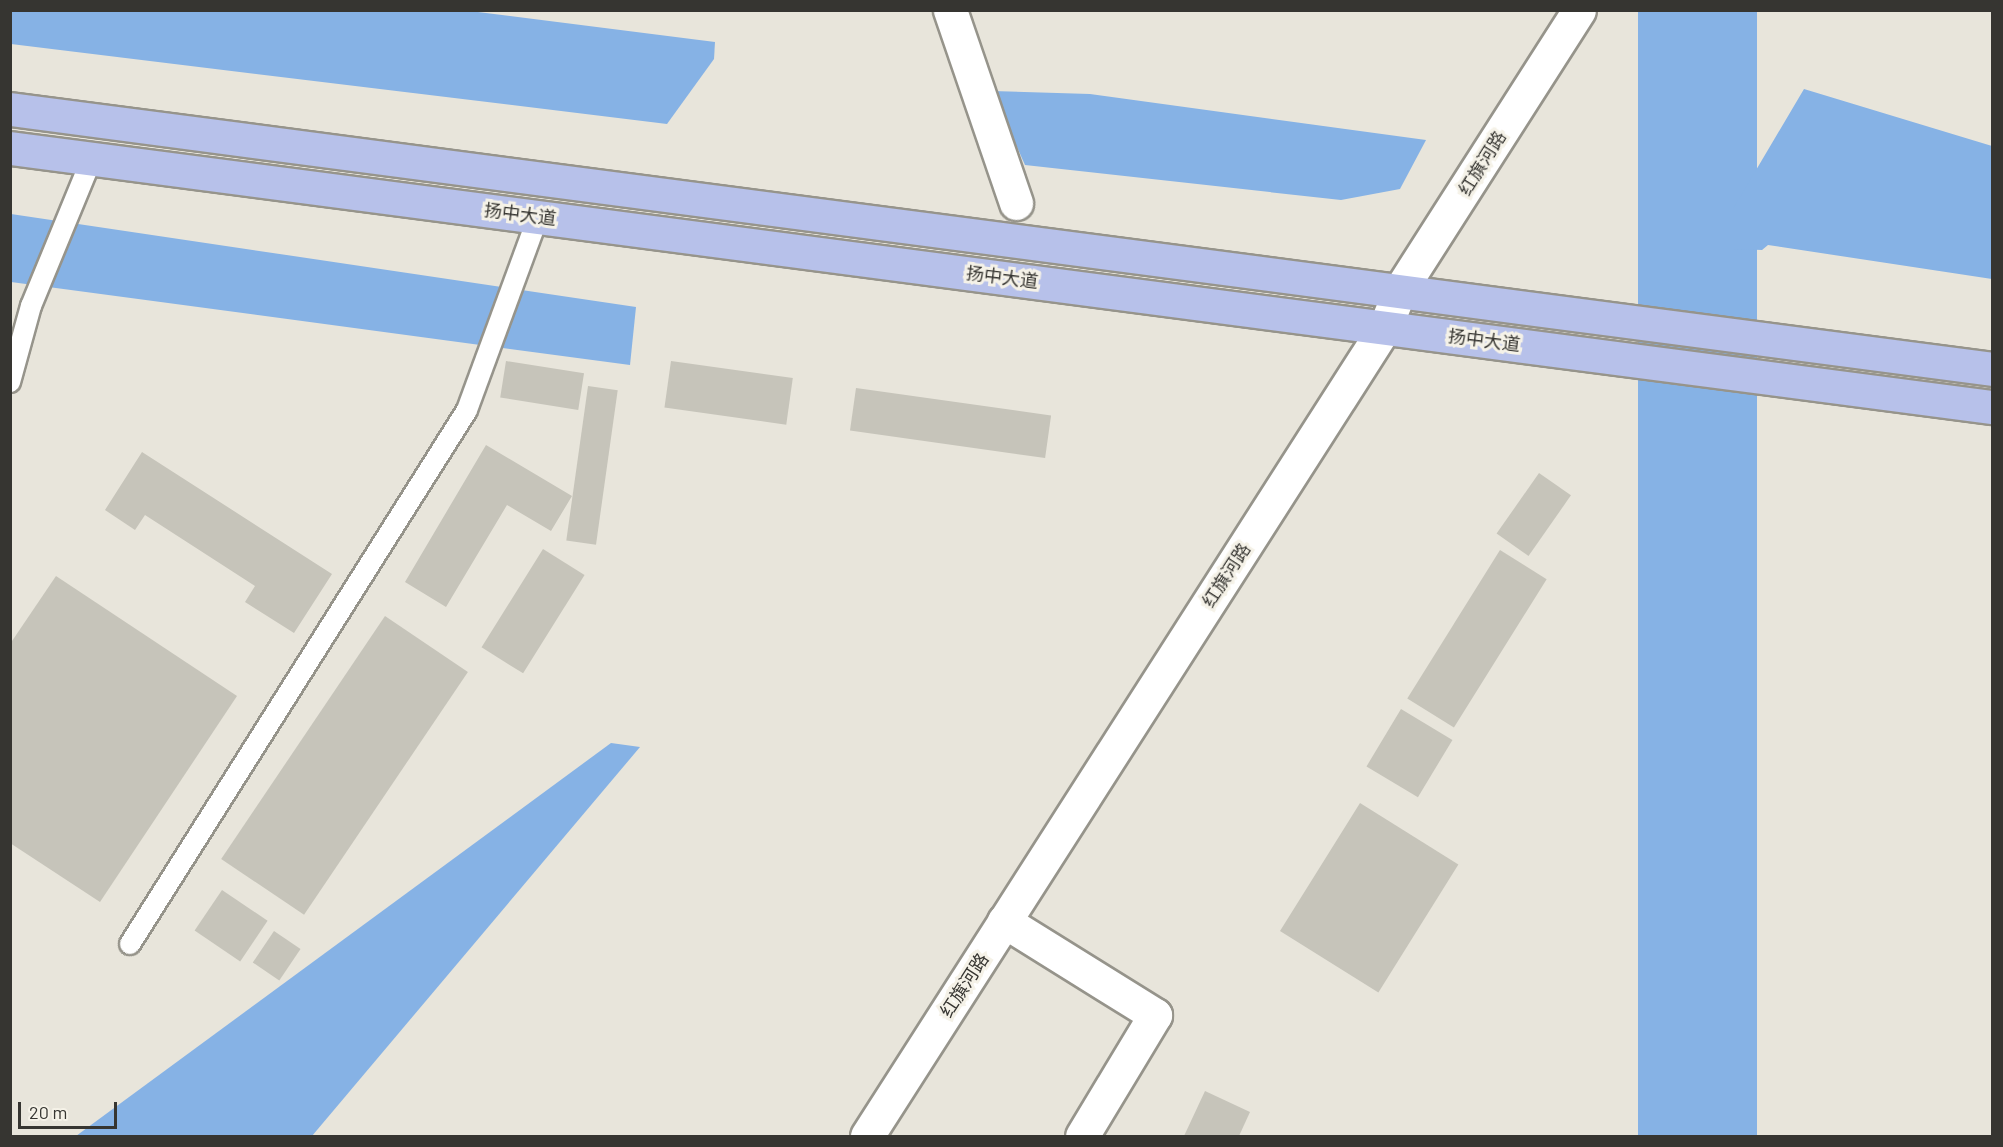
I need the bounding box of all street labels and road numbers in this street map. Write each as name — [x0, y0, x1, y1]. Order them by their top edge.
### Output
street label: 红旗河路 — [1454, 127, 1510, 199]
street label: 扬中大道 — [483, 199, 557, 229]
street label: 扬中大道 — [965, 262, 1039, 292]
street label: 扬中大道 — [1447, 325, 1521, 355]
street label: 红旗河路 — [1197, 539, 1255, 611]
street label: 红旗河路 — [935, 949, 993, 1021]

